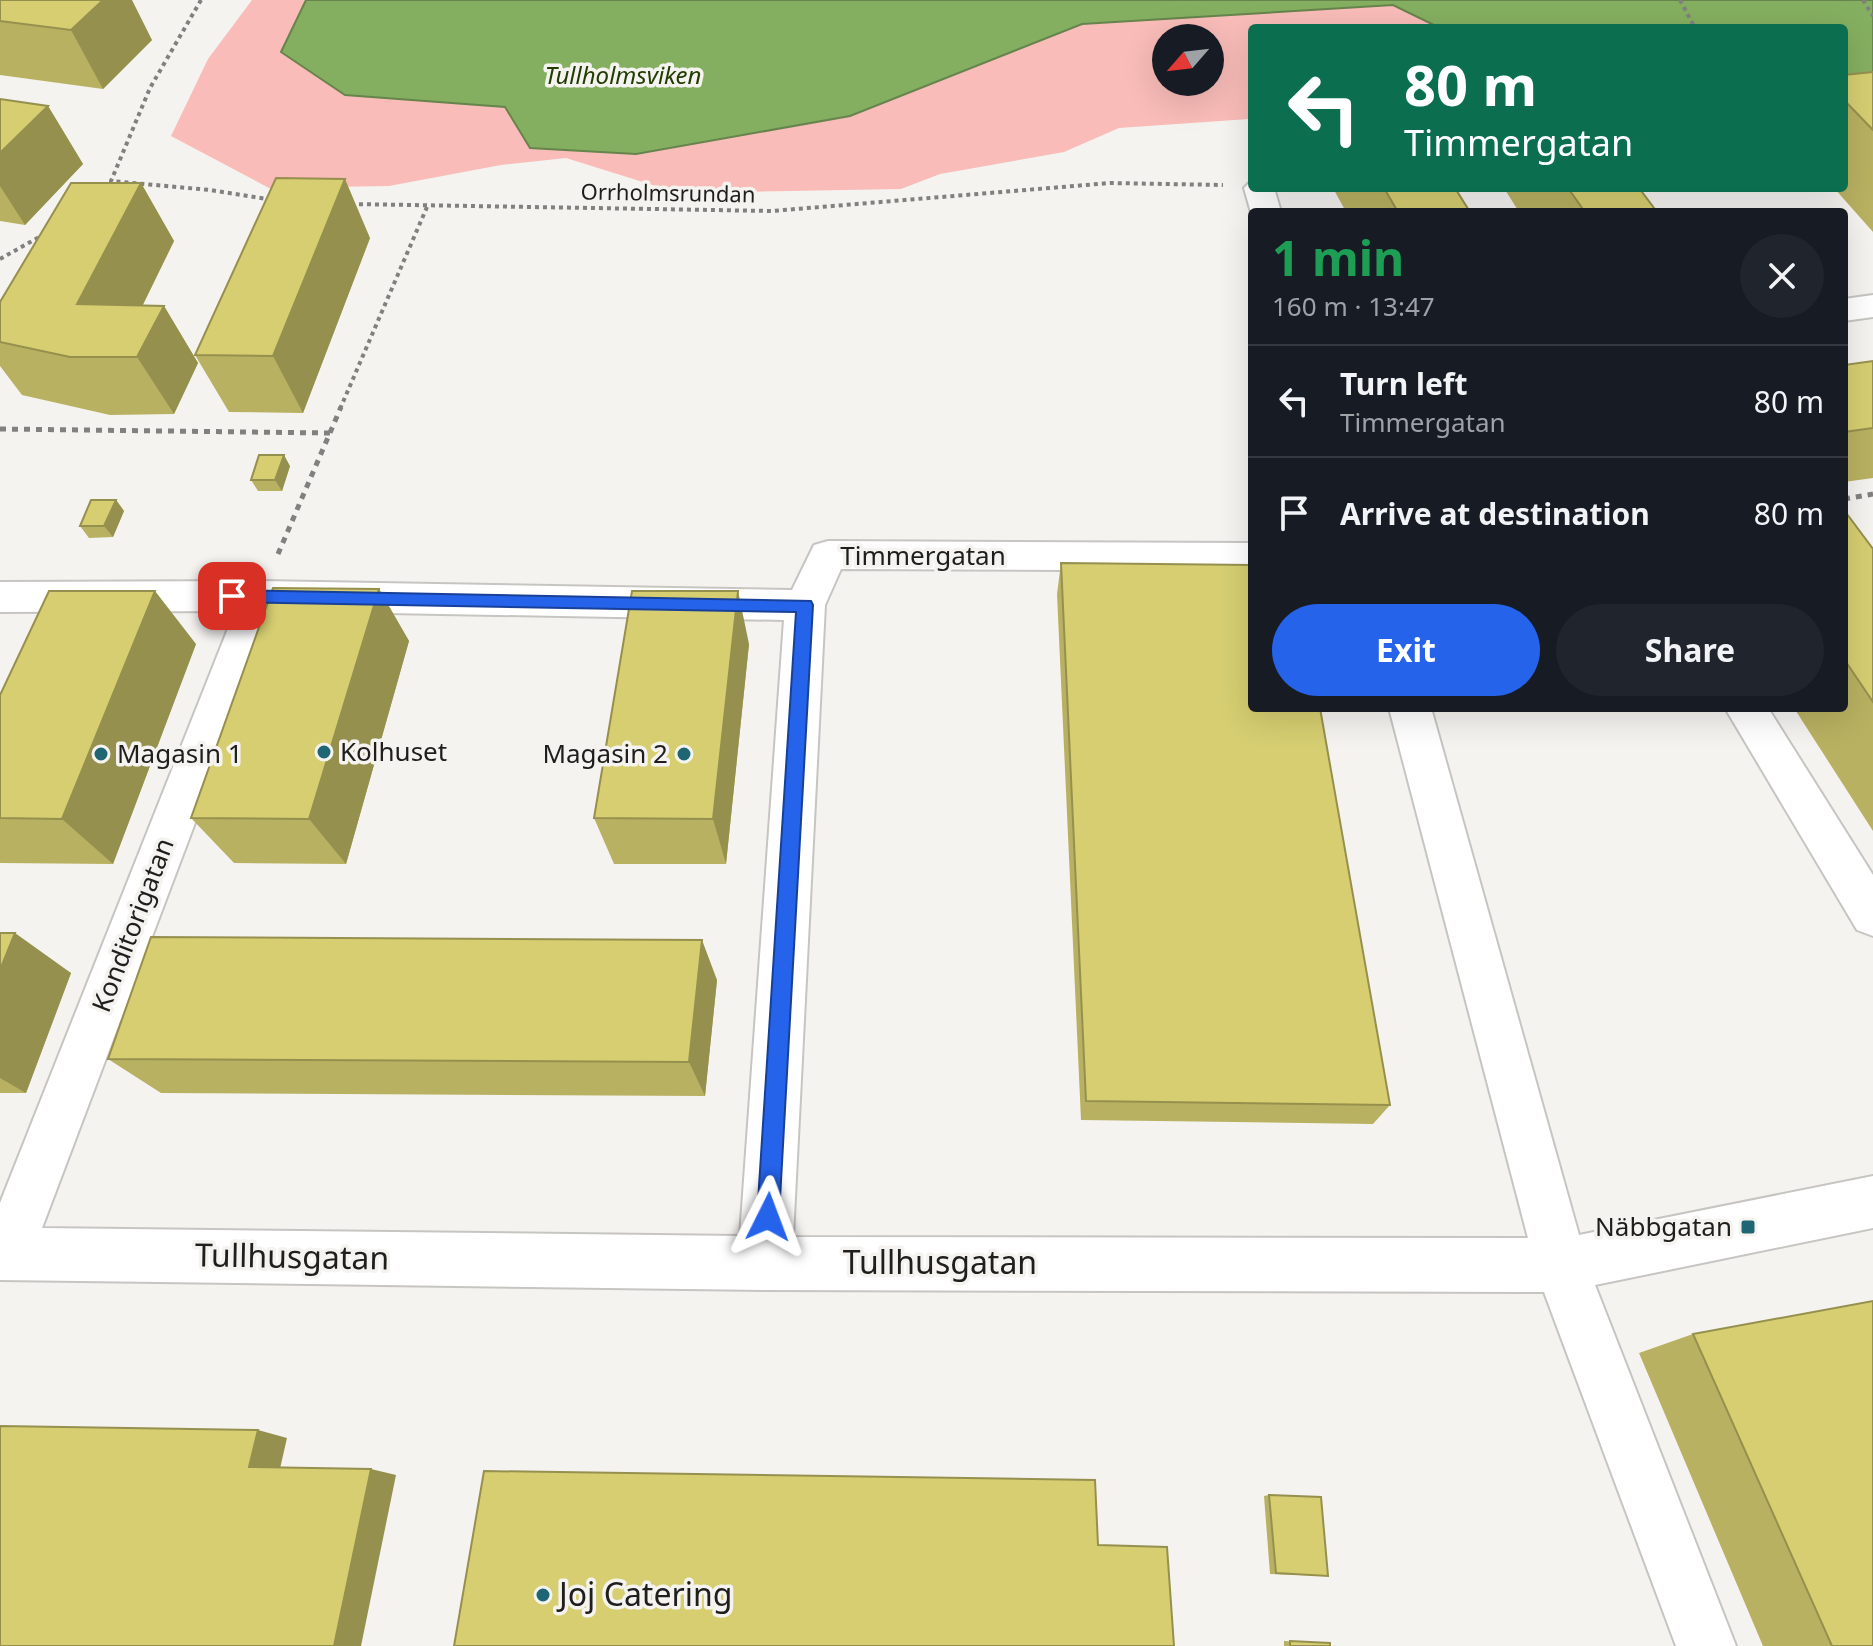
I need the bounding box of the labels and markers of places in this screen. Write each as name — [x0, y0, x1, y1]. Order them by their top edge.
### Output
pin — [198, 562, 266, 630]
place label: Kolhuset — [340, 733, 447, 769]
place label: Magasin 1 — [117, 735, 243, 771]
place label: Magasin 2 — [542, 735, 668, 771]
marker: Kolhuset — [315, 743, 333, 761]
marker: Magasin 1 — [92, 745, 110, 763]
marker: Magasin 2 — [675, 745, 693, 763]
place label: Näbbgatan — [1595, 1208, 1732, 1244]
marker: Näbbgatan — [1739, 1218, 1757, 1236]
place label: Joj Catering — [556, 1572, 732, 1615]
marker: Joj Catering — [534, 1586, 552, 1604]

